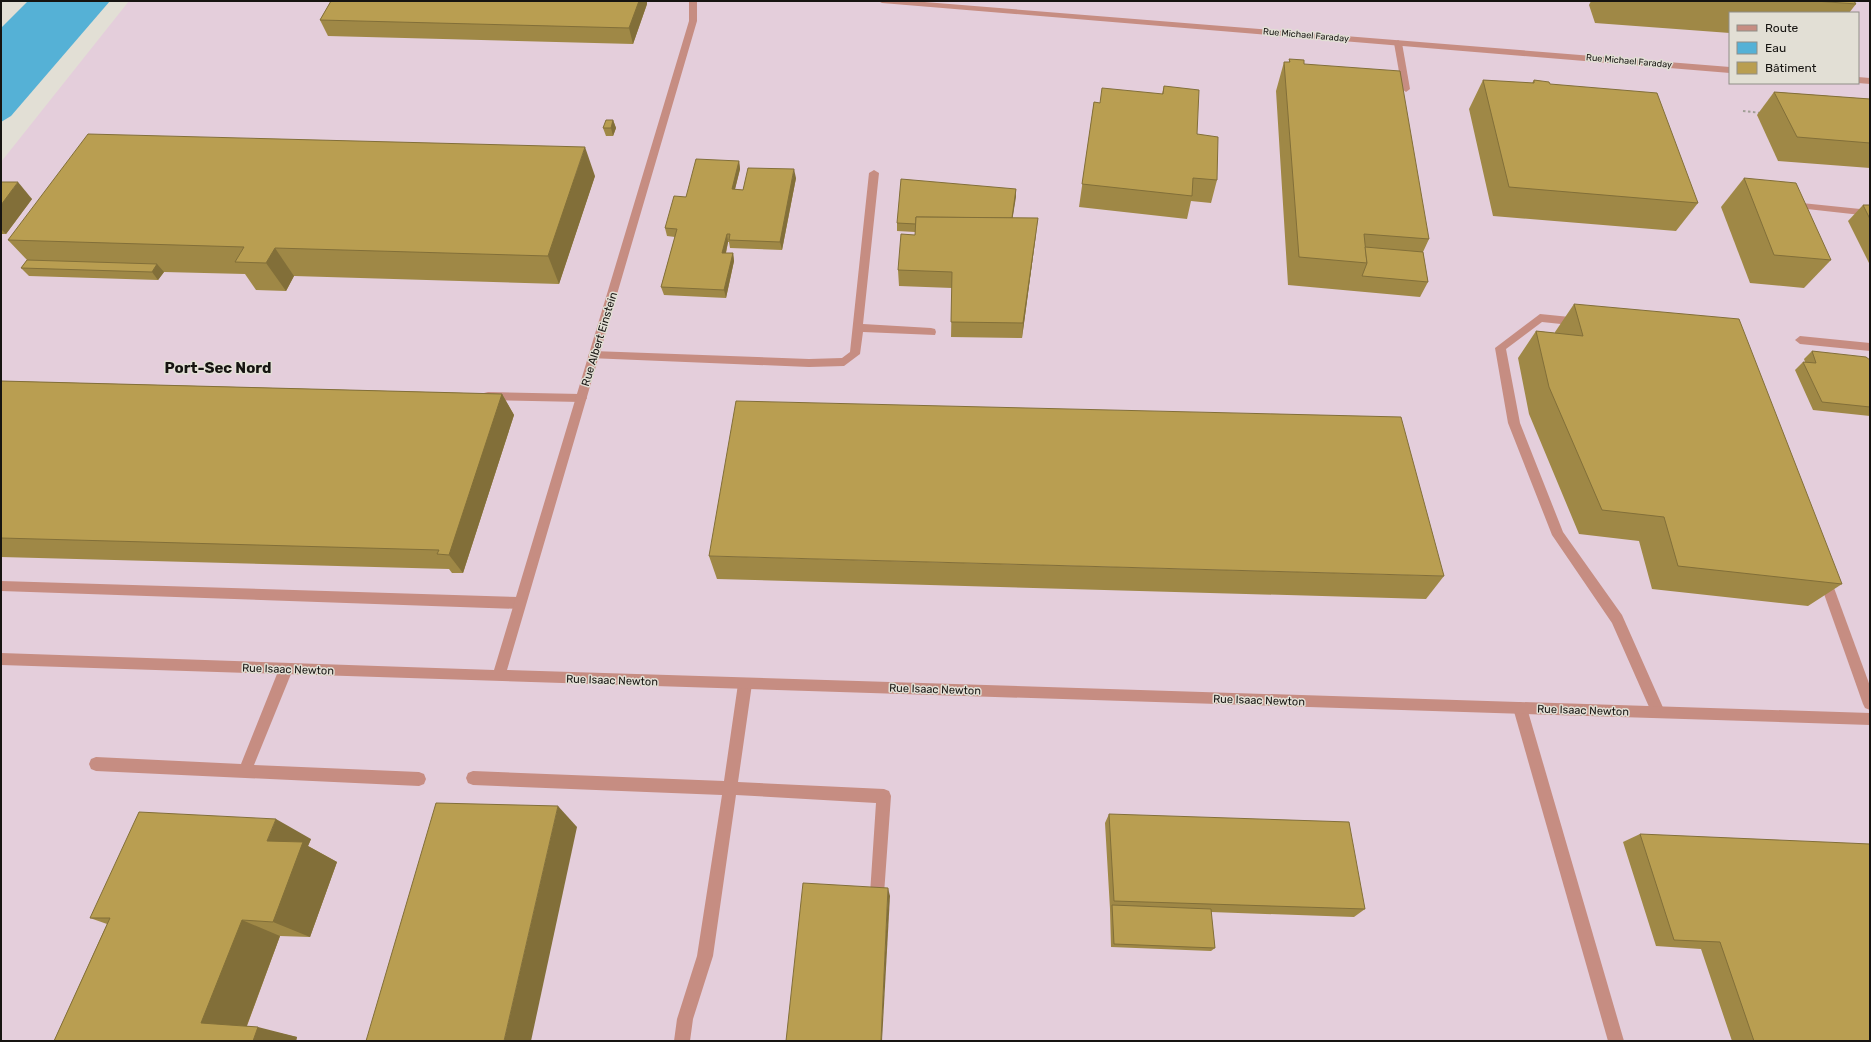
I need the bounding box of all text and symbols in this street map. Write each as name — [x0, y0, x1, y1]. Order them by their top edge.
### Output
legend — [1729, 12, 1859, 84]
text: Route — [1765, 21, 1799, 35]
street label: Rue Michael Faraday — [1263, 26, 1349, 44]
text: Eau — [1765, 41, 1786, 55]
street label: Rue Michael Faraday — [1586, 52, 1672, 70]
text: Bâtiment — [1765, 61, 1817, 75]
street label: Rue Albert Einstein — [579, 291, 620, 388]
district label: Port-Sec Nord — [164, 359, 272, 377]
street label: Rue Isaac Newton — [242, 661, 334, 678]
street label: Rue Isaac Newton — [566, 672, 658, 689]
street label: Rue Isaac Newton — [889, 681, 981, 698]
street label: Rue Isaac Newton — [1213, 692, 1305, 709]
street label: Rue Isaac Newton — [1537, 702, 1629, 719]

